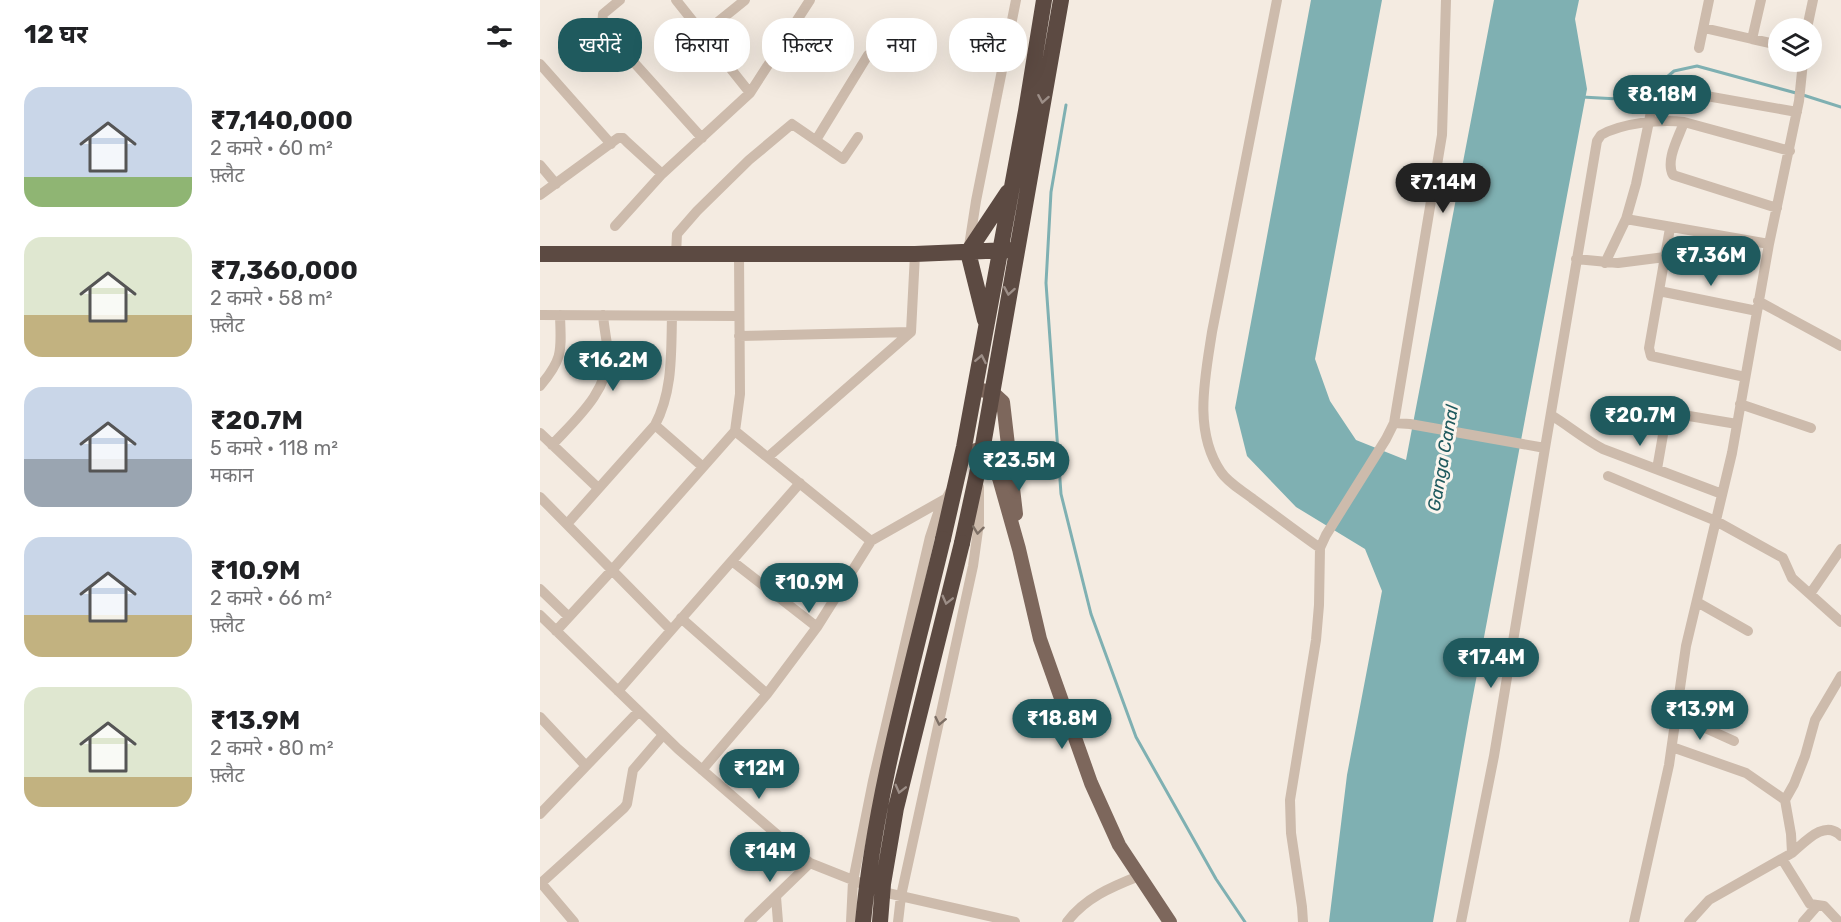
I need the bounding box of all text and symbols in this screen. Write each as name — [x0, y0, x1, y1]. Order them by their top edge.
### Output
chip: खरीदें — [558, 18, 642, 72]
chip: किराया — [654, 18, 750, 72]
chip: फ़िल्टर — [762, 18, 854, 72]
chip: नया — [866, 18, 937, 72]
chip: फ़्लैट — [949, 18, 1027, 72]
map controls — [1768, 18, 1822, 72]
button: layers — [1768, 18, 1822, 72]
text: 12 घर — [24, 19, 88, 50]
icon: filters — [483, 20, 516, 53]
pin: ₹8.18M — [1613, 75, 1711, 126]
text: ₹8.18M — [1627, 82, 1697, 106]
one-way arrow — [1037, 94, 1050, 104]
text: ₹7,140,000 — [210, 105, 353, 136]
icon: home — [72, 111, 144, 183]
text: 2 कमरे · 60 m² — [210, 136, 333, 160]
text: फ़्लैट — [210, 163, 245, 187]
pin: ₹7.14M — [1394, 163, 1492, 214]
text: ₹7.14M — [1410, 170, 1476, 194]
pin: ₹7.36M — [1662, 236, 1760, 287]
text: ₹7.36M — [1676, 243, 1746, 267]
text: ₹7,360,000 — [210, 255, 358, 286]
icon: home — [72, 261, 144, 333]
text: 2 कमरे · 58 m² — [210, 286, 333, 310]
one-way arrow — [1003, 286, 1015, 295]
text: फ़्लैट — [210, 313, 245, 337]
pin: ₹16.2M — [564, 341, 662, 392]
text: ₹16.2M — [578, 348, 648, 372]
one-way arrow — [974, 354, 987, 364]
pin: ₹20.7M — [1591, 396, 1689, 447]
water label: Ganga Canal — [1423, 402, 1463, 513]
text: ₹20.7M — [1604, 403, 1676, 427]
text: ₹20.7M — [210, 405, 303, 436]
icon: home — [72, 411, 144, 483]
text: 5 कमरे · 118 m² — [210, 436, 338, 460]
pin: ₹23.5M — [970, 441, 1068, 492]
text: ₹23.5M — [982, 448, 1056, 472]
text: मकान — [210, 463, 254, 487]
one-way arrow — [972, 526, 985, 535]
text: ₹10.9M — [210, 555, 301, 586]
icon: home — [72, 561, 144, 633]
pin: ₹10.9M — [760, 563, 858, 614]
text: ₹10.9M — [774, 570, 844, 594]
text: 2 कमरे · 66 m² — [210, 586, 332, 610]
one-way arrow — [942, 595, 955, 605]
text: फ़्लैट — [210, 613, 245, 637]
pin: ₹17.4M — [1442, 638, 1540, 689]
text: ₹17.4M — [1457, 645, 1525, 669]
pin: ₹13.9M — [1651, 690, 1749, 741]
text: ₹13.9M — [1665, 697, 1735, 721]
pin: ₹18.8M — [1013, 699, 1111, 750]
text: ₹13.9M — [210, 705, 300, 736]
text: ₹18.8M — [1026, 706, 1098, 730]
icon: home — [72, 711, 144, 783]
one-way arrow — [934, 716, 947, 726]
text: 2 कमरे · 80 m² — [210, 736, 333, 760]
pin: ₹12M — [723, 749, 795, 800]
text: ₹12M — [733, 756, 785, 780]
text: फ़्लैट — [210, 763, 245, 787]
one-way arrow — [895, 784, 908, 794]
pin: ₹14M — [734, 832, 806, 883]
text: ₹14M — [744, 839, 796, 863]

